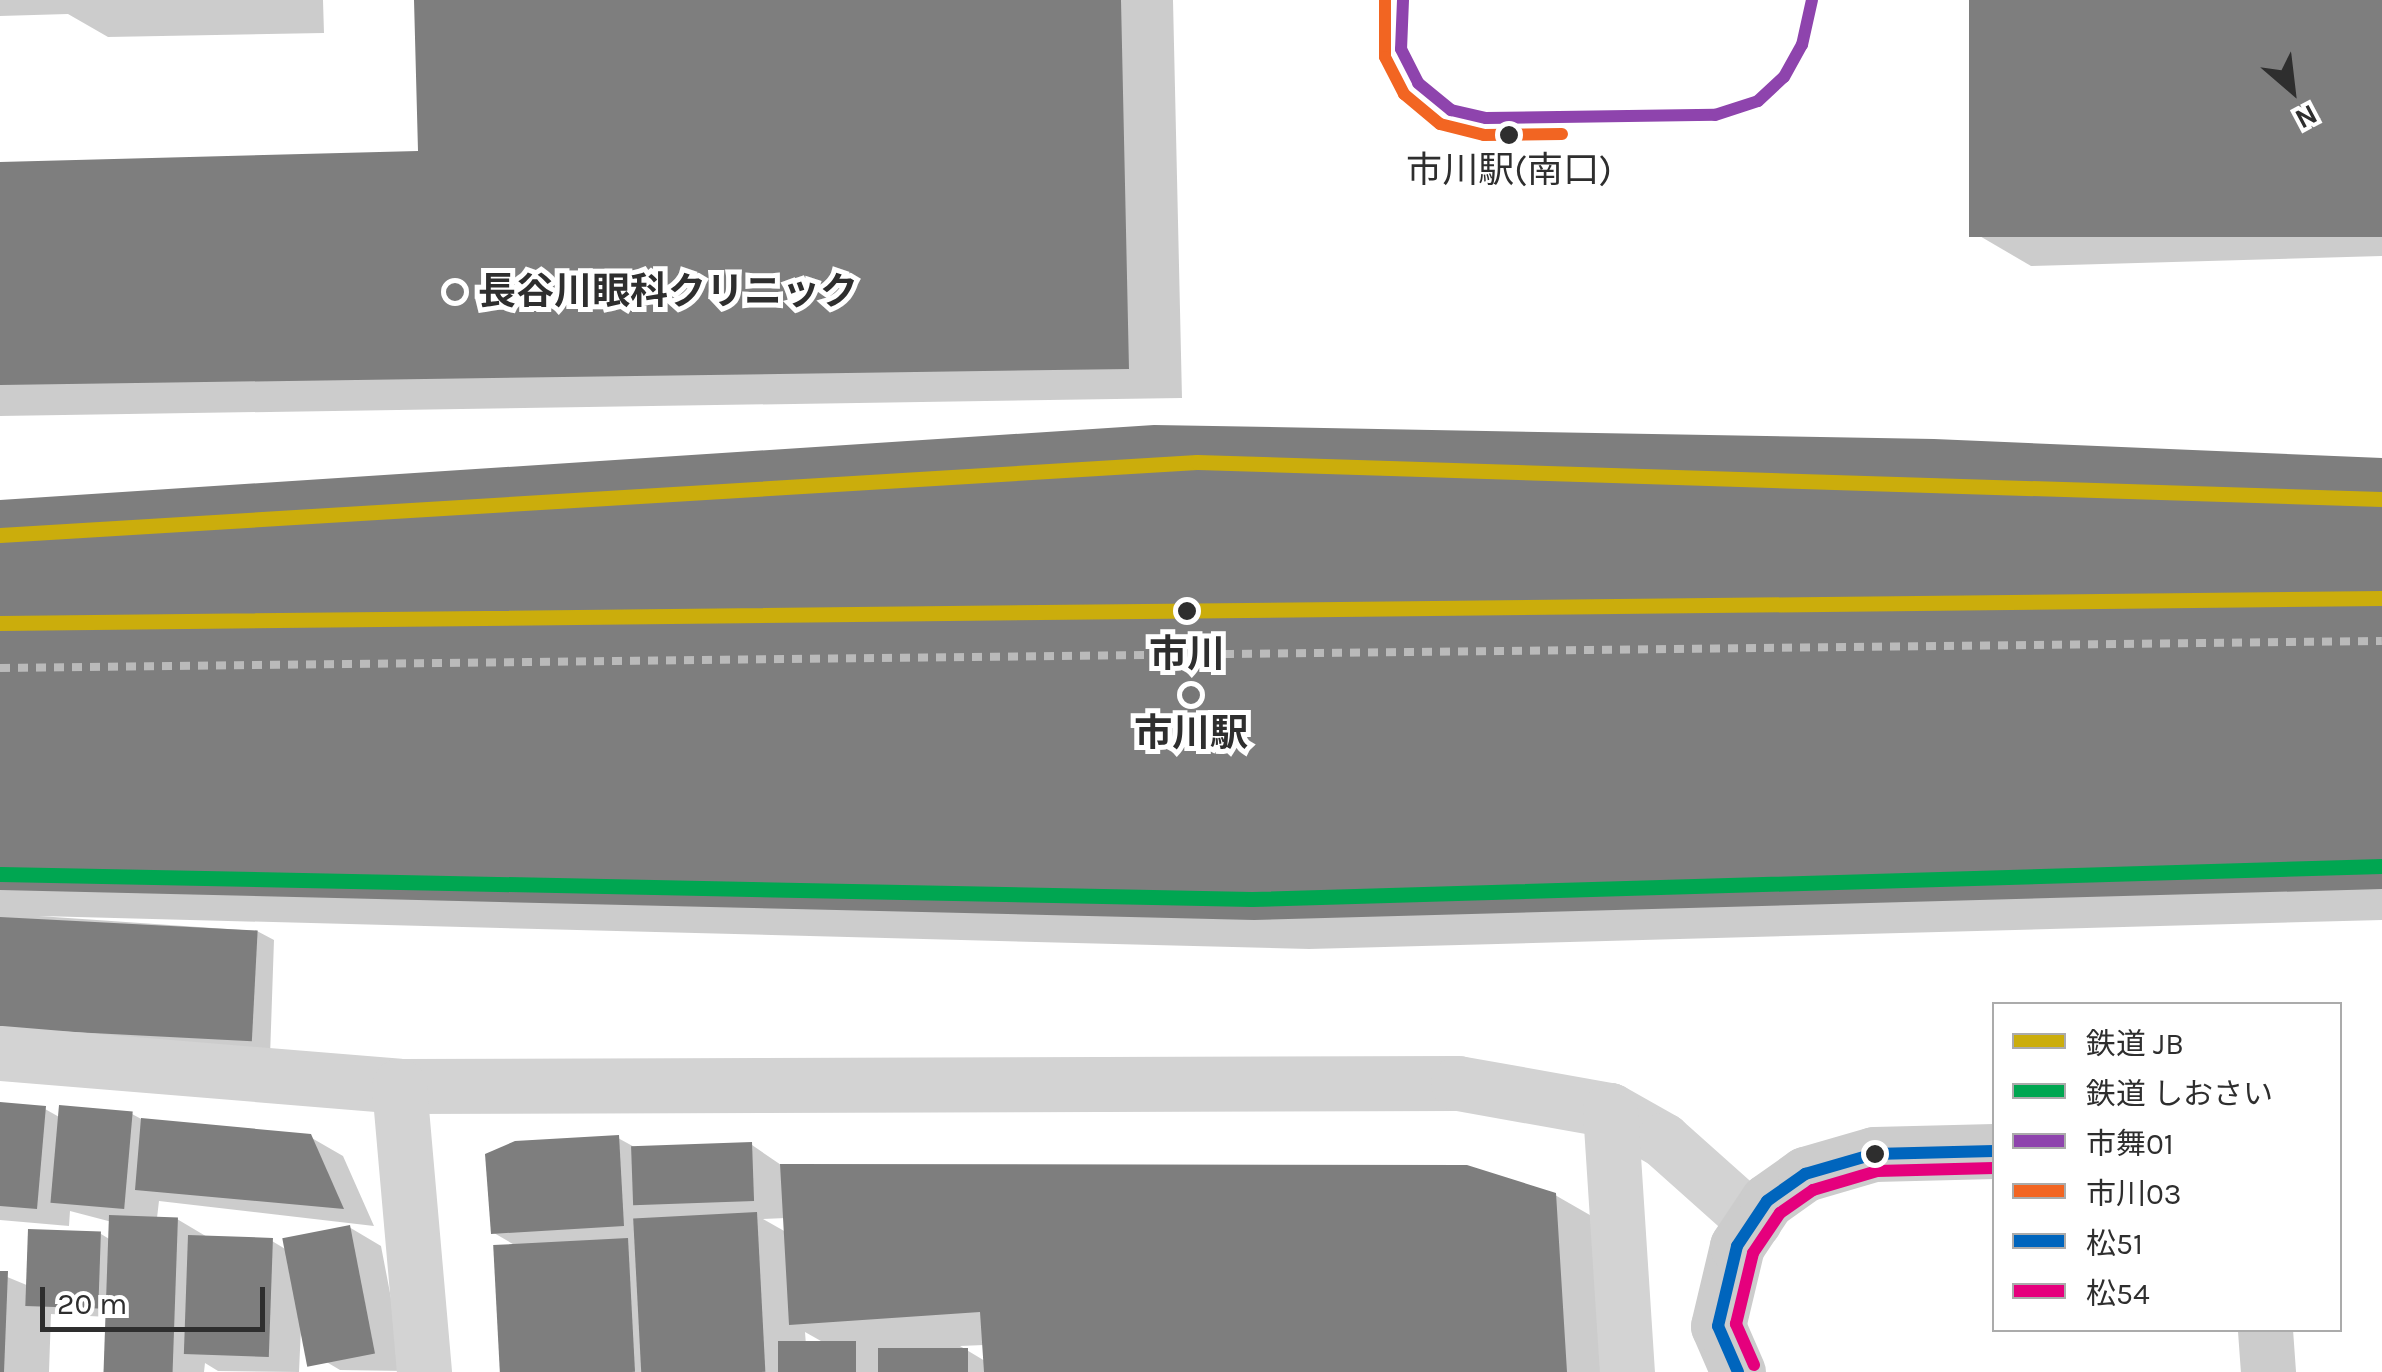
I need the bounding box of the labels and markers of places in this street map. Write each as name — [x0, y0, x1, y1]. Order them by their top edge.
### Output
marker: 市川駅(南口) — [1499, 125, 1519, 145]
place label: 市川駅(南口) — [1406, 149, 1612, 193]
place label: 長谷川眼科クリニック — [478, 269, 858, 315]
marker: 長谷川眼科クリニック — [442, 279, 468, 305]
marker: 市川 — [1171, 595, 1203, 627]
place label: 市川 — [1149, 632, 1225, 678]
marker: 市川駅 — [1180, 684, 1202, 706]
place label: 市川駅 — [1134, 711, 1248, 757]
unlabelled marker — [1865, 1144, 1885, 1164]

